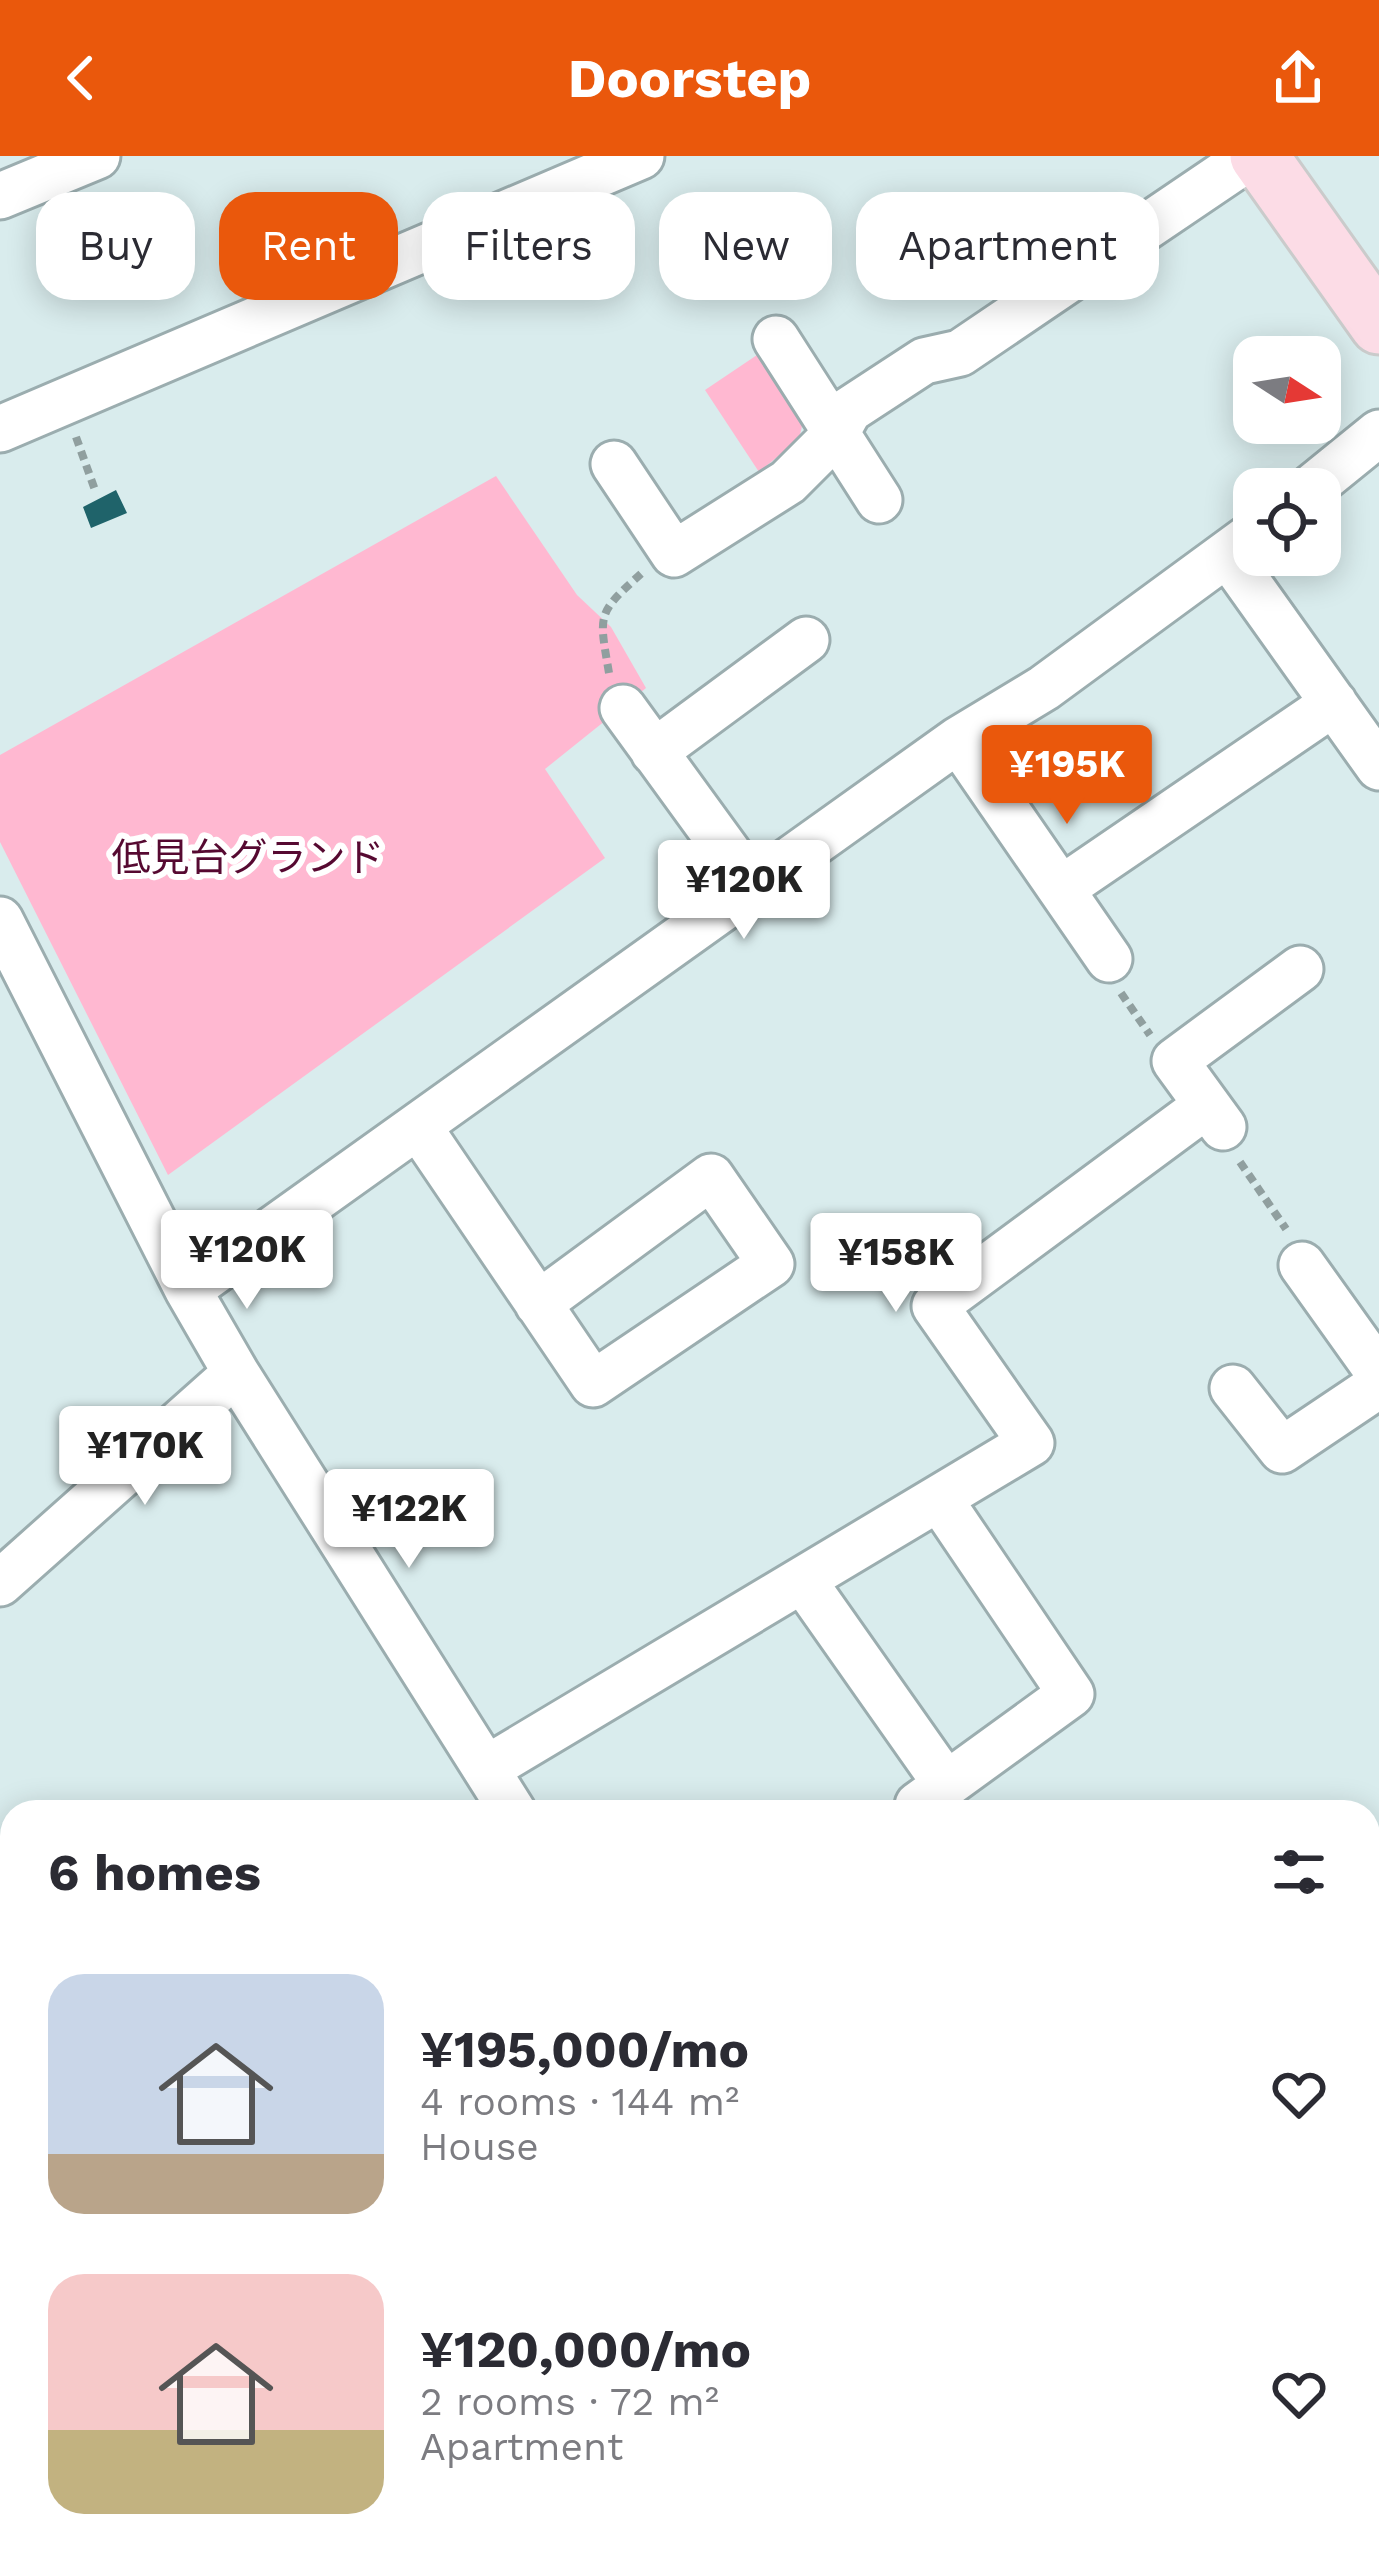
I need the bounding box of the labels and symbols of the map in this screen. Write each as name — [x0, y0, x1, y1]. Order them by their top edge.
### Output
north arrow — [1233, 336, 1341, 444]
pin: ¥195K — [983, 725, 1151, 827]
park label: 低見台グランド — [111, 835, 385, 880]
pin: ¥120K — [660, 840, 828, 942]
pin: ¥120K — [163, 1210, 331, 1312]
pin: ¥158K — [812, 1213, 980, 1315]
pin: ¥170K — [61, 1406, 229, 1508]
pin: ¥122K — [325, 1469, 493, 1571]

